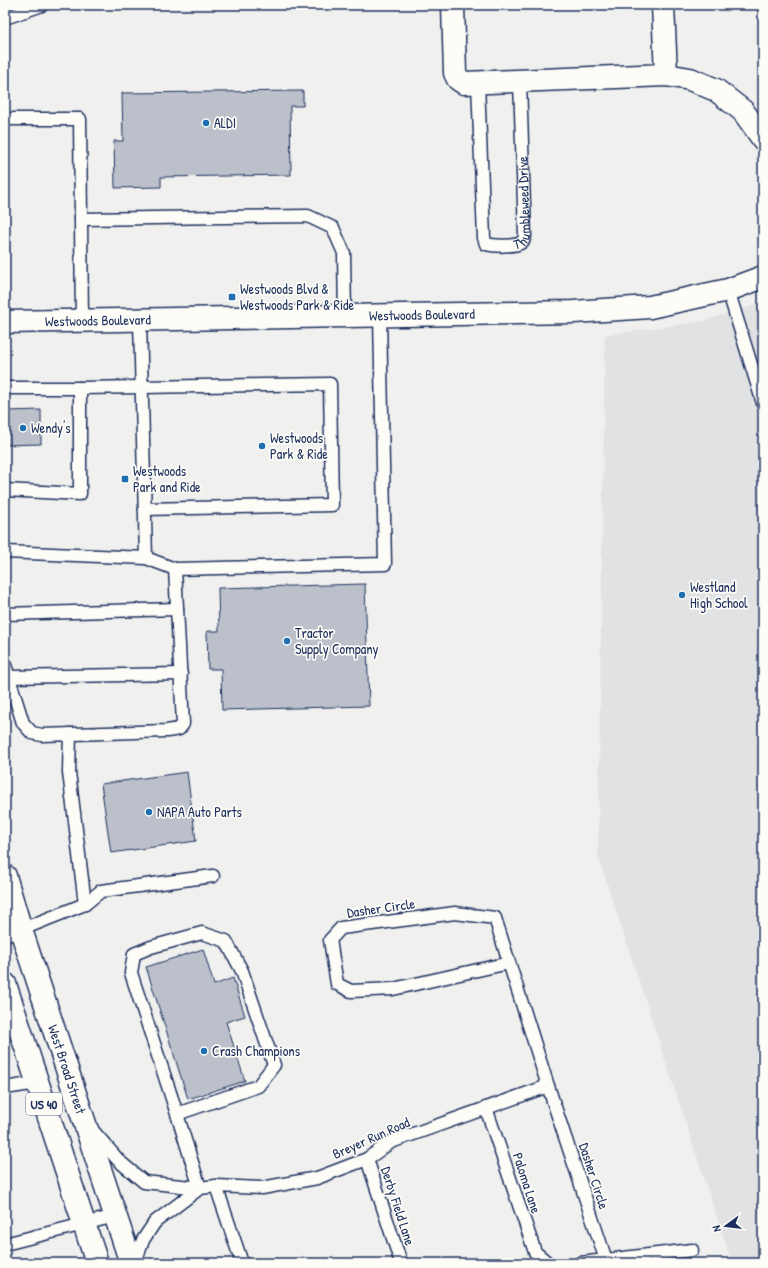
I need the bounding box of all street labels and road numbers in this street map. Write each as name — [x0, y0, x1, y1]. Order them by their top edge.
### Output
street label: Thumbleweed Drive — [511, 156, 534, 254]
street label: Westwoods Boulevard — [369, 304, 476, 325]
street label: Westwoods Boulevard — [45, 309, 152, 330]
street label: Dasher Circle — [346, 893, 417, 922]
street label: West Broad Street — [44, 1022, 91, 1116]
road number: US 40 — [26, 1093, 62, 1115]
street label: Breyer Run Road — [329, 1112, 413, 1164]
street label: Dasher Circle — [575, 1140, 614, 1212]
street label: Paloma Lane — [509, 1150, 546, 1216]
street label: Derby Field Lane — [376, 1164, 420, 1248]

